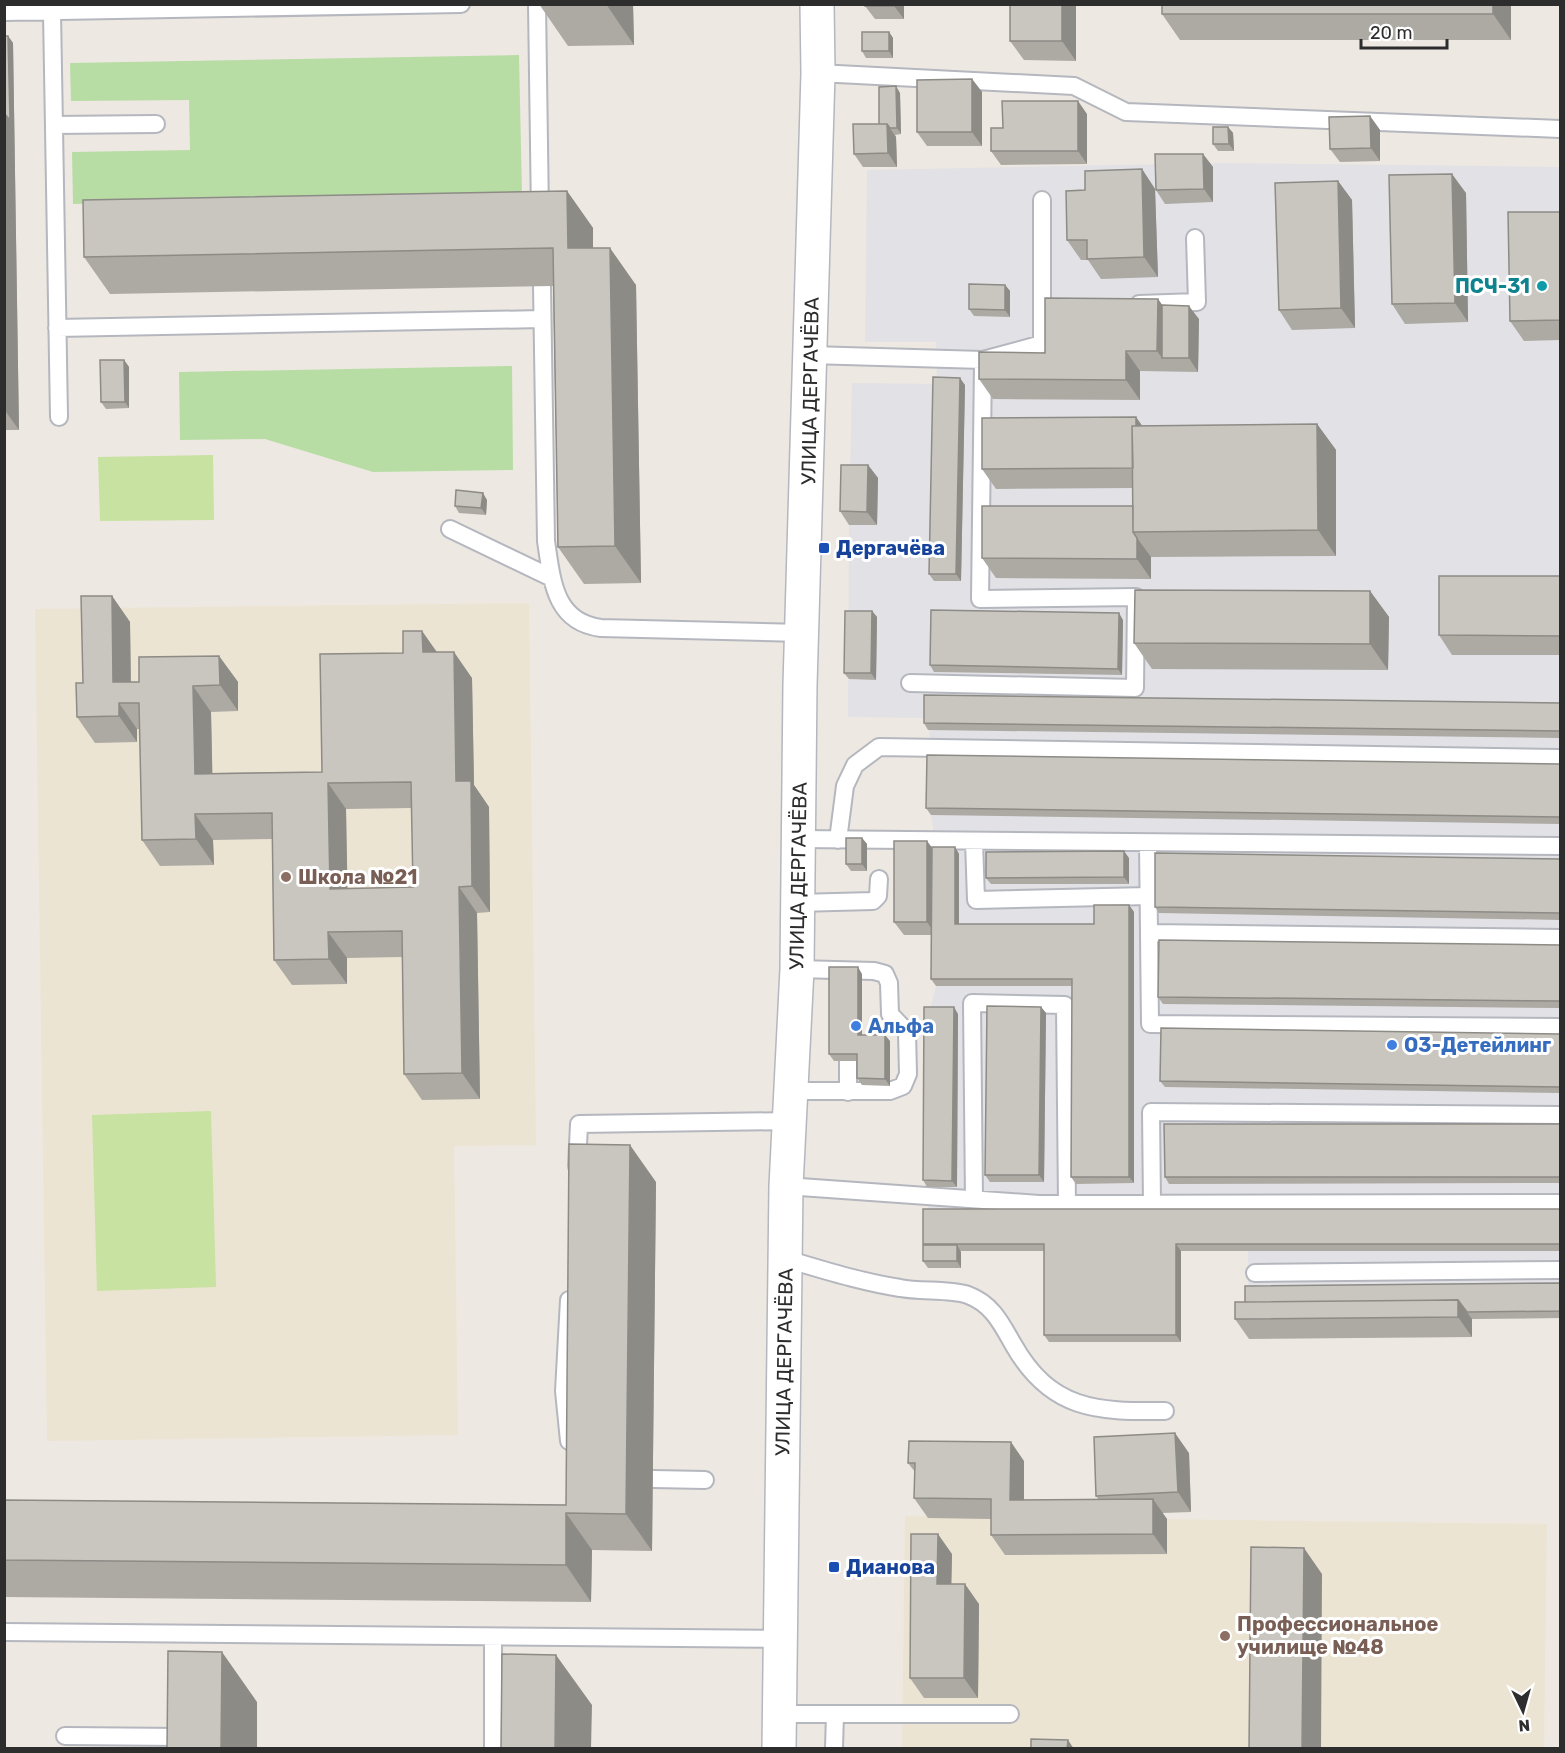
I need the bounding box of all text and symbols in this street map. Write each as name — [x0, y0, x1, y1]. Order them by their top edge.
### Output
scale bar — [1361, 12, 1446, 50]
text: 20 m — [1370, 22, 1412, 44]
place label: ПСЧ-31 — [1455, 274, 1530, 298]
marker: ПСЧ-31 — [1535, 279, 1549, 293]
street label: УЛИЦА ДЕРГАЧЁВА — [796, 297, 824, 485]
place label: Дергачёва — [836, 536, 945, 560]
marker: Дергачёва — [817, 541, 831, 555]
street label: УЛИЦА ДЕРГАЧЁВА — [784, 782, 812, 970]
place label: Школа №21 — [298, 865, 417, 889]
marker: Школа №21 — [279, 870, 293, 884]
place label: Альфа — [868, 1014, 934, 1038]
marker: Альфа — [849, 1019, 863, 1033]
place label: О3-Детейлинг — [1404, 1033, 1551, 1057]
marker: О3-Детейлинг — [1385, 1038, 1399, 1052]
street label: УЛИЦА ДЕРГАЧЁВА — [770, 1268, 798, 1456]
place label: Дианова — [846, 1555, 935, 1579]
marker: Дианова — [827, 1560, 841, 1574]
place label: Профессиональное училище №48 — [1237, 1612, 1439, 1659]
marker: Профессиональное училище №48 — [1218, 1629, 1232, 1643]
north arrow — [1493, 1681, 1553, 1741]
text: N — [1518, 1715, 1531, 1735]

